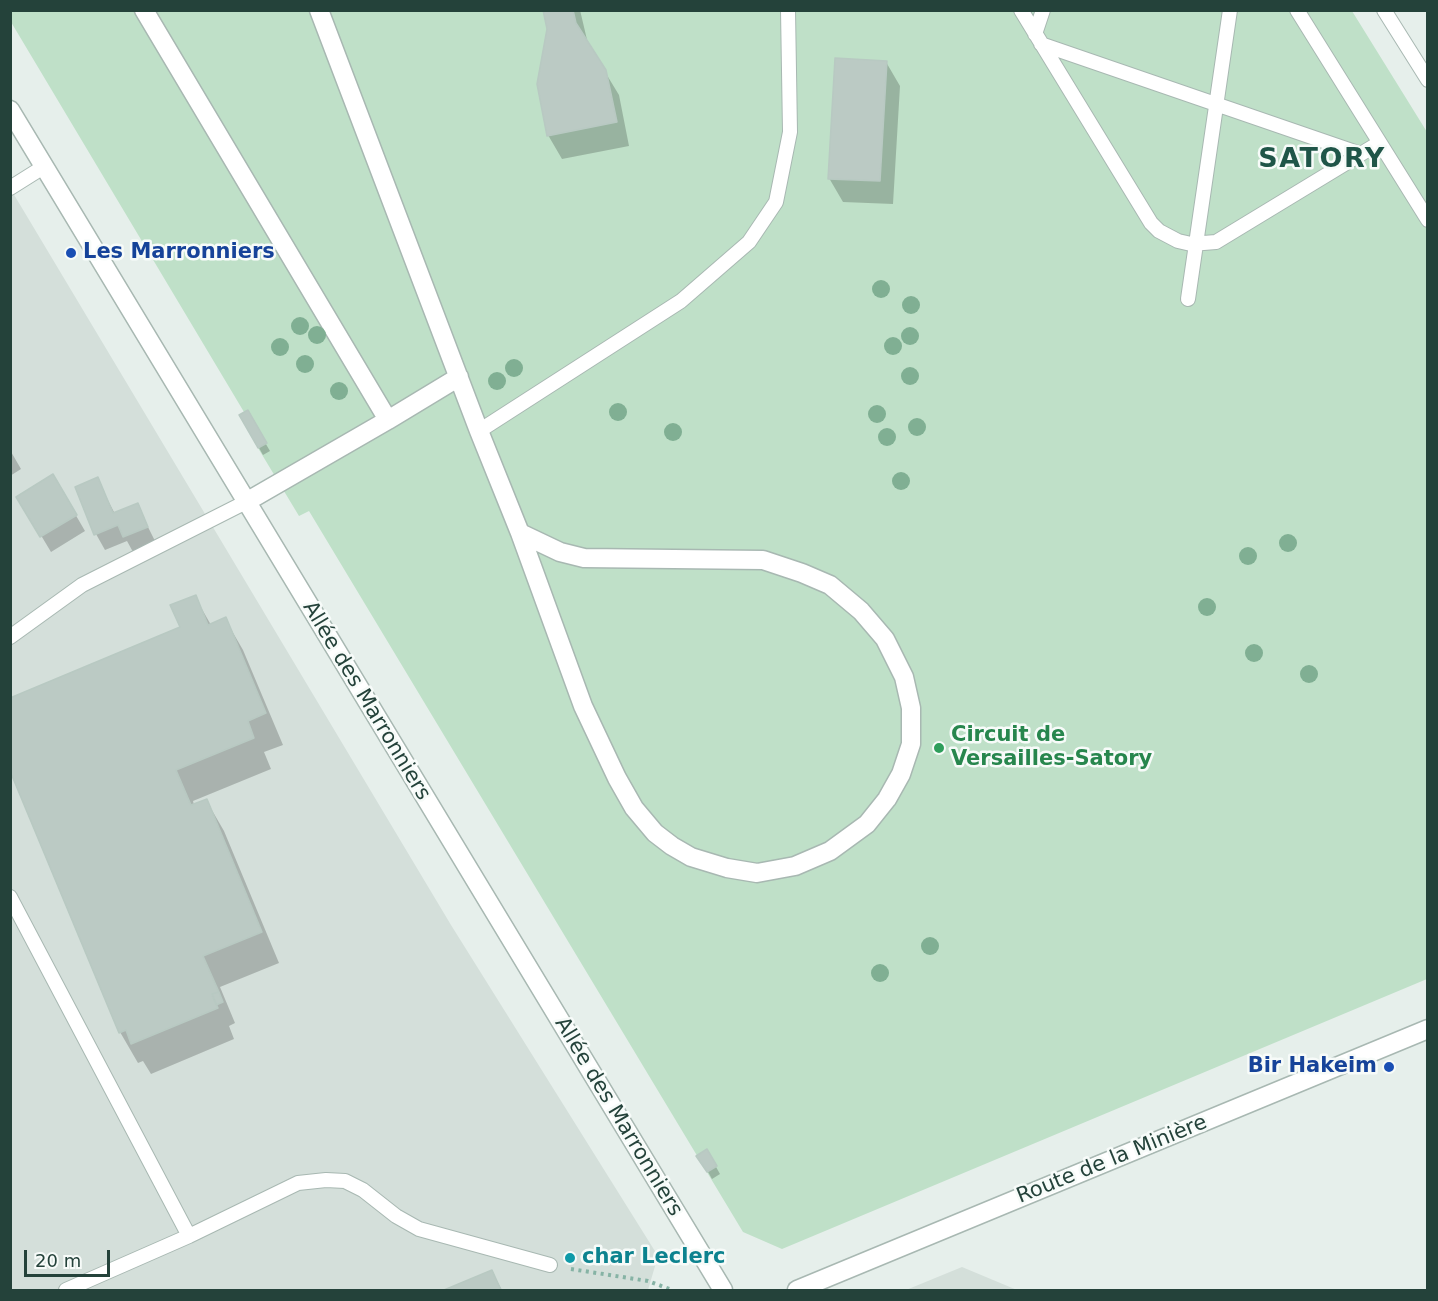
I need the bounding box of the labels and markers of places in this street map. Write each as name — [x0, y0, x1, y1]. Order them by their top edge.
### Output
place label: Les Marronniers — [83, 240, 275, 266]
marker: Les Marronniers — [64, 246, 78, 260]
place label: Circuit de Versailles-Satory — [951, 723, 1152, 773]
marker: Circuit de Versailles-Satory — [932, 741, 946, 755]
place label: Bir Hakeim — [1248, 1054, 1377, 1080]
marker: Bir Hakeim — [1382, 1060, 1396, 1074]
place label: char Leclerc — [582, 1245, 726, 1271]
marker: char Leclerc — [563, 1251, 577, 1265]

